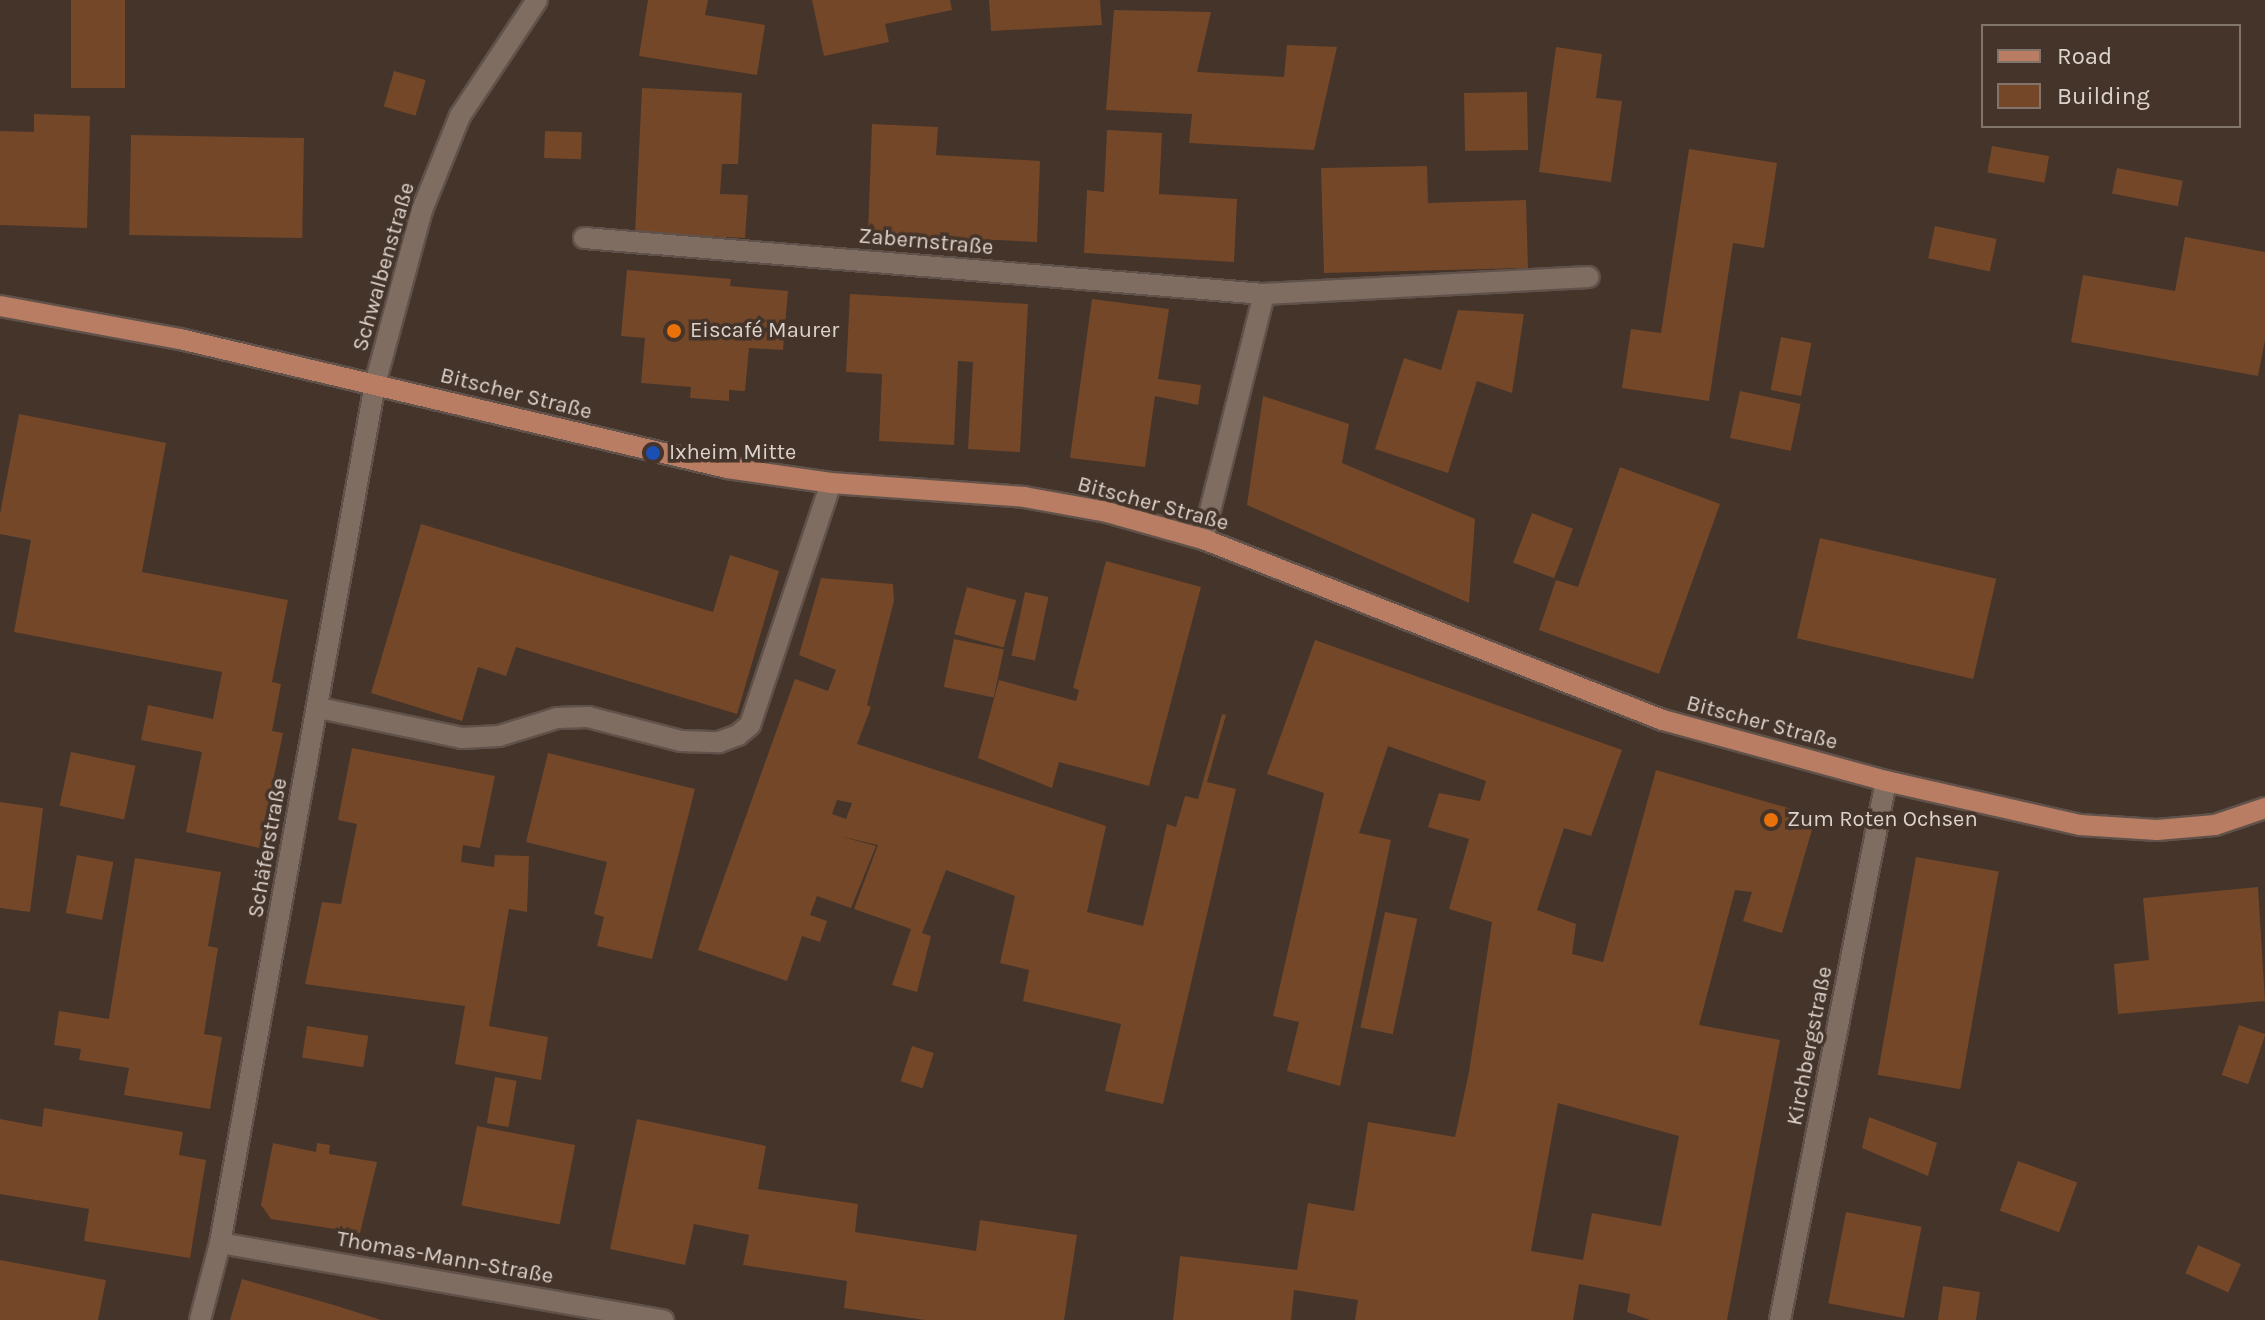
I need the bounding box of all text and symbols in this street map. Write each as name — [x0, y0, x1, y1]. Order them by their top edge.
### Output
legend — [1981, 24, 2241, 128]
text: Road — [2057, 42, 2112, 70]
text: Building — [2057, 82, 2150, 110]
street label: Schwalbenstraße — [347, 180, 421, 354]
street label: Zabernstraße — [857, 223, 995, 261]
place label: Eiscafé Maurer — [690, 318, 839, 344]
marker: Eiscafé Maurer — [665, 322, 683, 340]
street label: Bitscher Straße — [437, 362, 595, 426]
place label: Ixheim Mitte — [669, 440, 796, 466]
marker: Ixheim Mitte — [644, 444, 662, 462]
street label: Bitscher Straße — [1074, 471, 1232, 537]
street label: Bitscher Straße — [1683, 690, 1841, 756]
street label: Schäferstraße — [243, 776, 293, 920]
place label: Zum Roten Ochsen — [1787, 807, 1978, 833]
marker: Zum Roten Ochsen — [1762, 811, 1780, 829]
street label: Kirchbergstraße — [1782, 964, 1838, 1128]
street label: Thomas-Mann-Straße — [335, 1226, 555, 1290]

